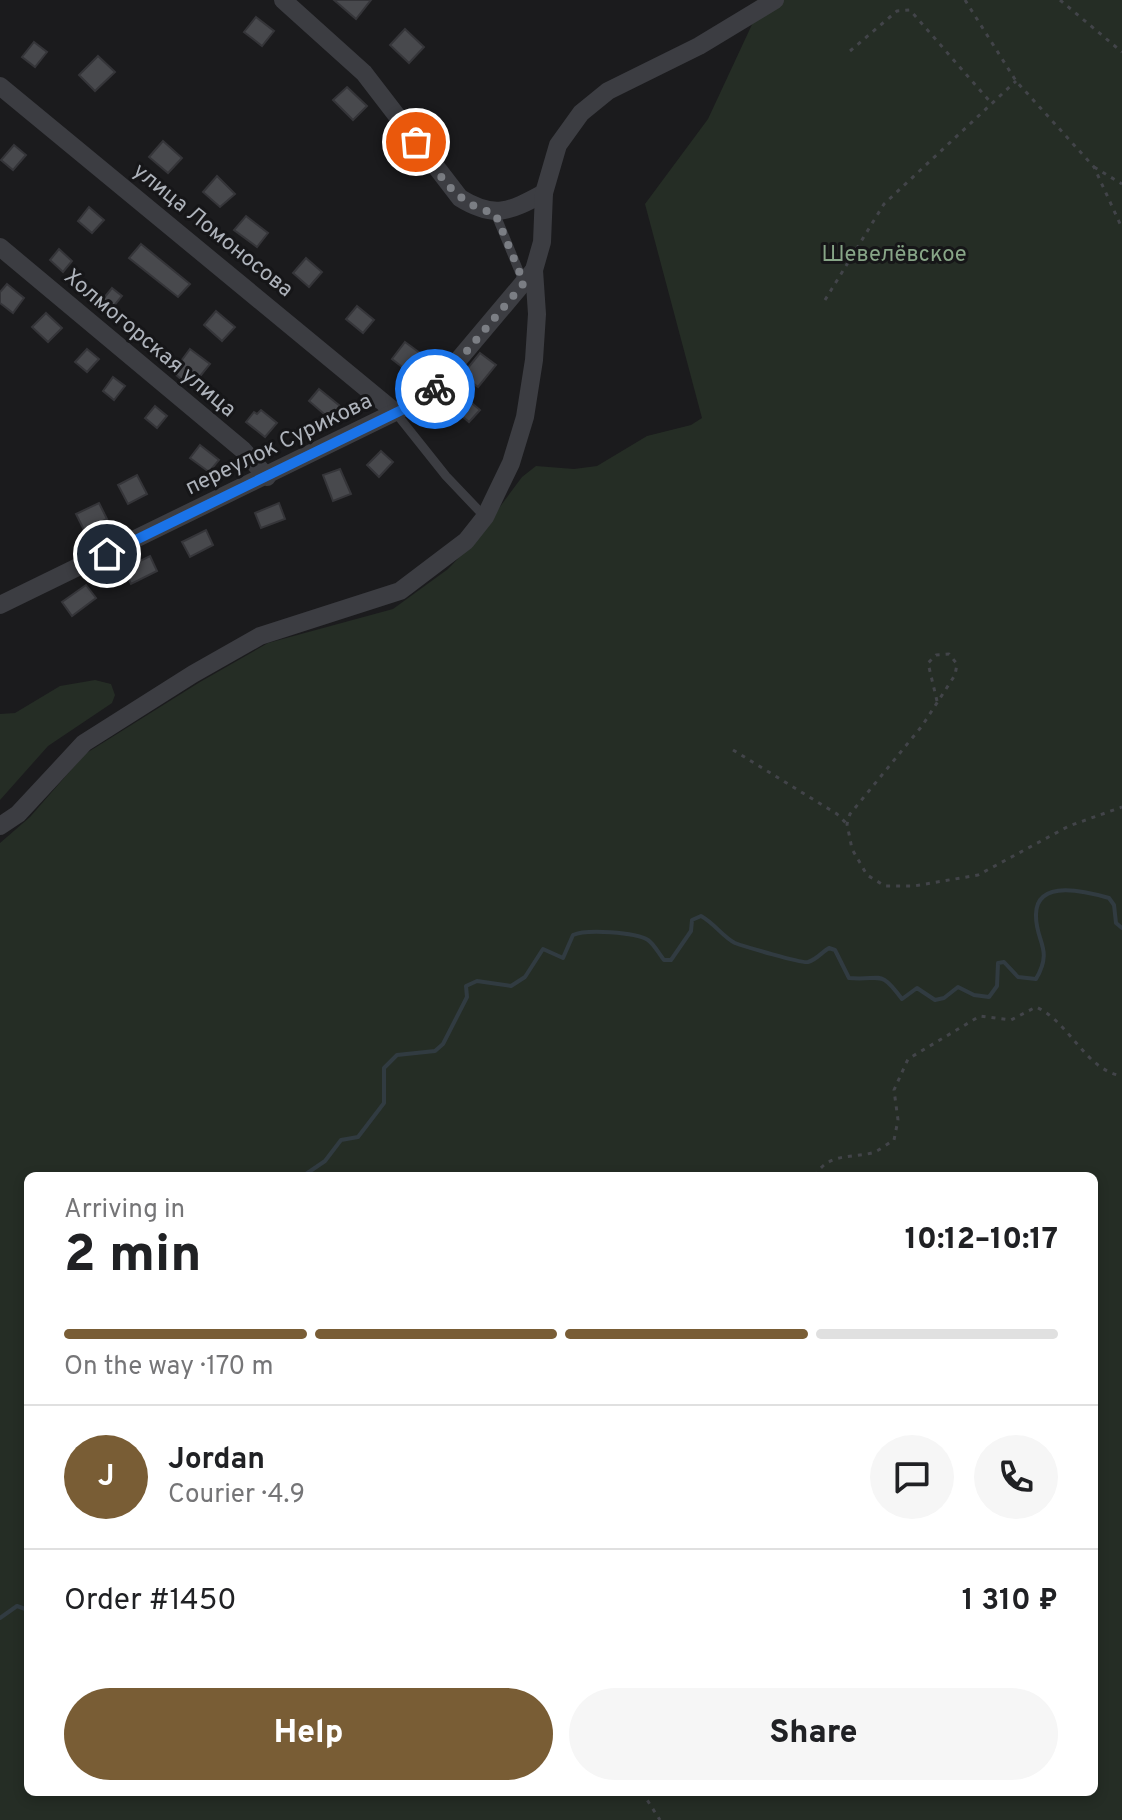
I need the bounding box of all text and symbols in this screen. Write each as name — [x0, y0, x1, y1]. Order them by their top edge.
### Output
pin — [382, 108, 450, 176]
icon: bag — [394, 120, 438, 164]
street label: улица Ломоносова — [127, 158, 298, 304]
park label: Шевелёвское — [821, 242, 967, 269]
street label: Холмогорская улица — [58, 264, 241, 424]
courier — [395, 349, 475, 429]
icon: bike — [413, 367, 457, 411]
street label: переулок Сурикова — [181, 388, 377, 502]
pin — [73, 520, 141, 588]
icon: home — [85, 532, 129, 576]
text: Arriving in — [64, 1194, 185, 1227]
text: 10:12–10:17 — [905, 1222, 1058, 1259]
text: 2 min — [64, 1224, 202, 1290]
text: On the way · 170 m — [64, 1351, 273, 1384]
button: chat — [870, 1435, 954, 1519]
button: phone — [974, 1435, 1058, 1519]
text: Jordan — [168, 1442, 265, 1479]
text: J — [98, 1459, 114, 1496]
text: Courier · 4.9 — [168, 1479, 305, 1512]
text: Order #1450 — [64, 1583, 237, 1620]
text: 1 310 ₽ — [962, 1583, 1058, 1620]
button: Help — [64, 1688, 553, 1780]
button: Share — [569, 1688, 1058, 1780]

